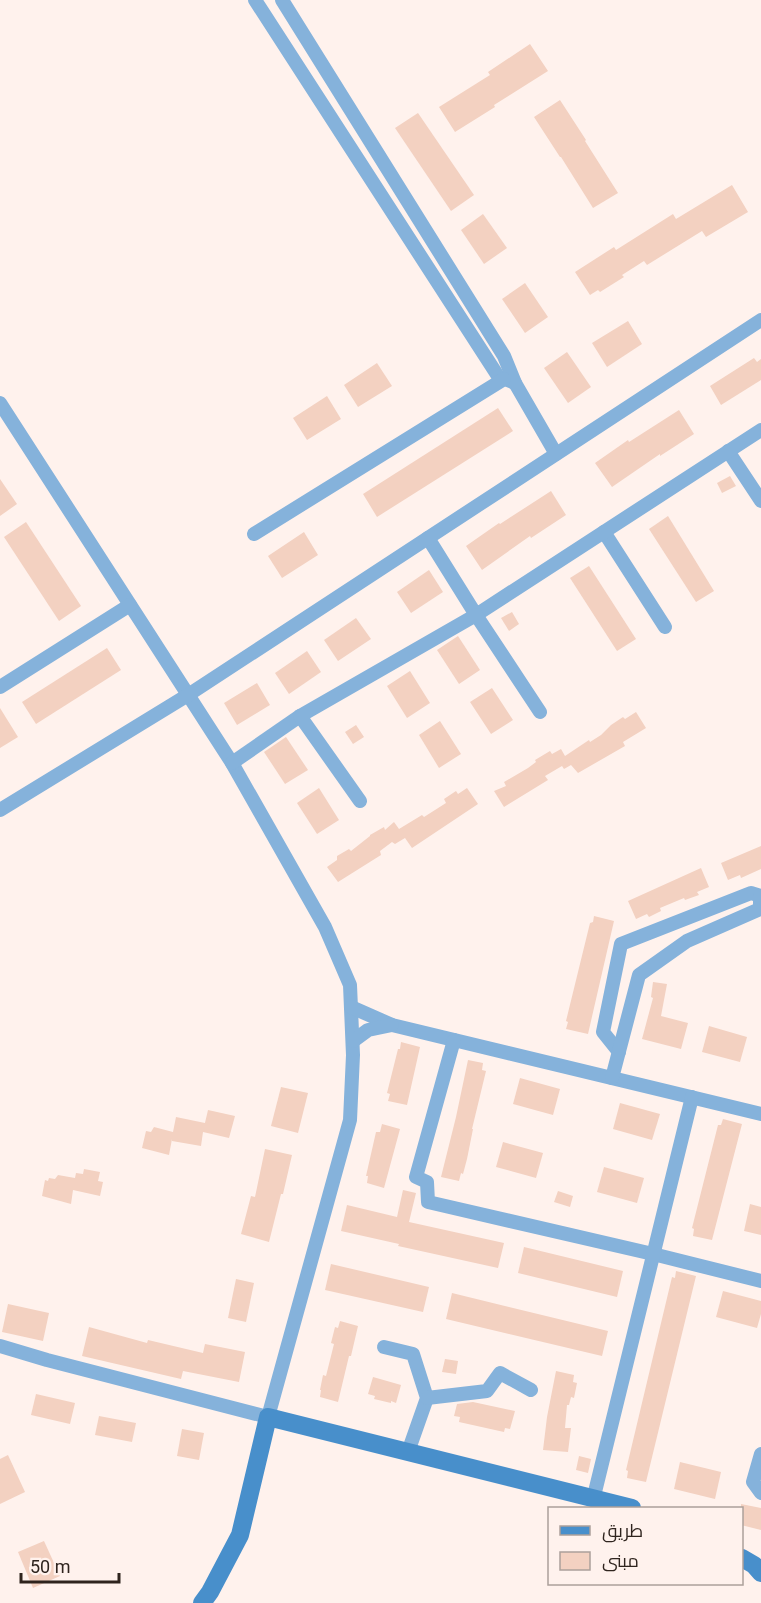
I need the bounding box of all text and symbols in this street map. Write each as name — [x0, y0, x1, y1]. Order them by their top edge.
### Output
legend — [548, 1507, 743, 1585]
text: طريق — [602, 1520, 643, 1543]
scale bar — [21, 1546, 118, 1584]
text: مبنى — [602, 1550, 639, 1572]
text: 50 m — [30, 1556, 70, 1577]

